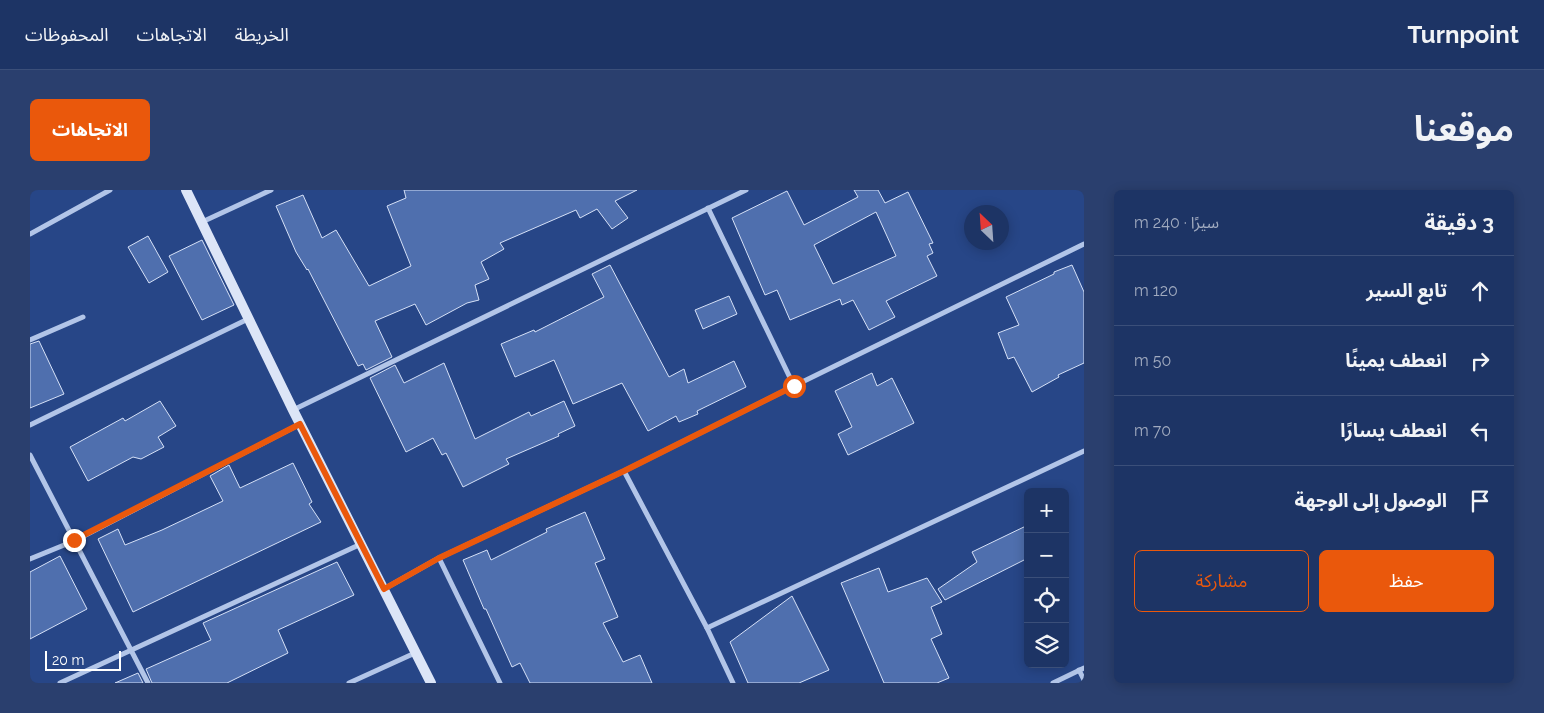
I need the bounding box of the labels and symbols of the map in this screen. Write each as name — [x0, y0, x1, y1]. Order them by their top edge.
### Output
north arrow — [964, 205, 1009, 250]
route start — [783, 375, 806, 398]
route end — [63, 529, 86, 552]
scale bar — [45, 648, 121, 671]

